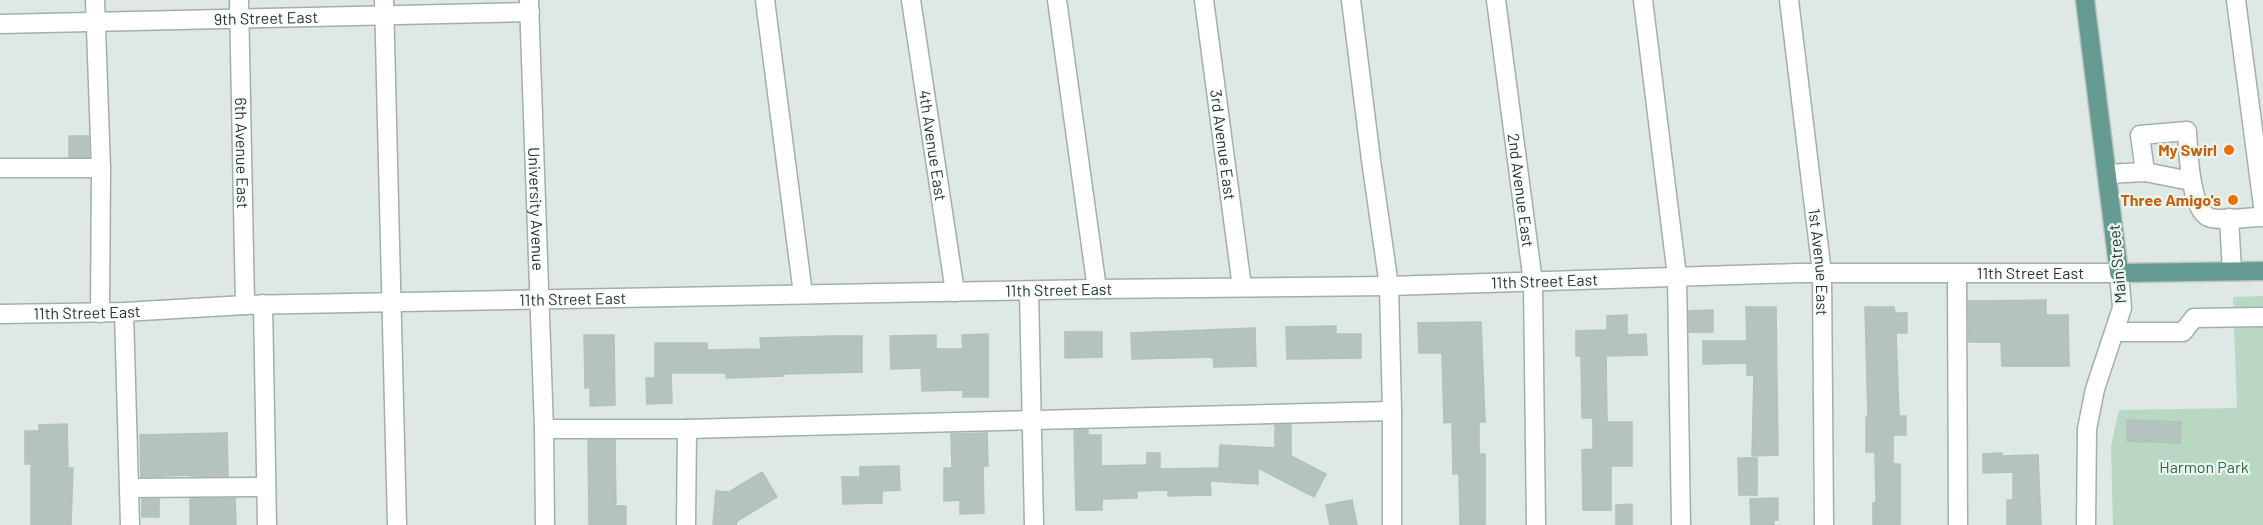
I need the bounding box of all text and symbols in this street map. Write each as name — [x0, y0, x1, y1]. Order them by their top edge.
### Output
street label: 9th Street East — [214, 7, 318, 28]
street label: 3rd Avenue East — [1207, 88, 1240, 201]
street label: 4th Avenue East — [916, 89, 951, 202]
street label: 6th Avenue East — [232, 97, 253, 209]
street label: 2nd Avenue East — [1505, 132, 1538, 248]
place label: My Swirl — [2158, 140, 2217, 159]
marker: My Swirl — [2222, 143, 2236, 157]
street label: University Avenue — [525, 147, 548, 271]
place label: Three Amigo's — [2120, 190, 2221, 209]
marker: Three Amigo's — [2226, 193, 2240, 207]
street label: 1st Avenue East — [1805, 207, 1832, 316]
street label: Main Street — [2104, 224, 2129, 304]
street label: 11th Street East — [1977, 263, 2084, 282]
street label: 11th Street East — [1491, 269, 1598, 292]
street label: 11th Street East — [1005, 279, 1112, 300]
street label: 11th Street East — [519, 288, 627, 309]
street label: 11th Street East — [33, 301, 141, 322]
park label: Harmon Park — [2159, 457, 2249, 476]

